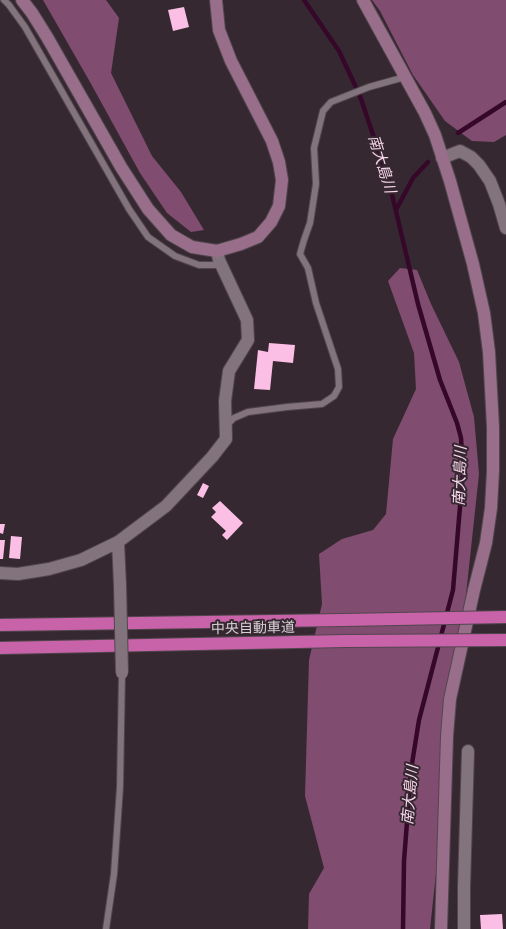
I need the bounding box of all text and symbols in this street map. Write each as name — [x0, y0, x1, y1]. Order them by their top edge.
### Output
water label: 南大島川 — [365, 133, 399, 195]
water label: 南大島川 — [450, 446, 470, 506]
street label: 中央自動車道 — [211, 619, 295, 637]
water label: 南大島川 — [398, 764, 422, 826]

